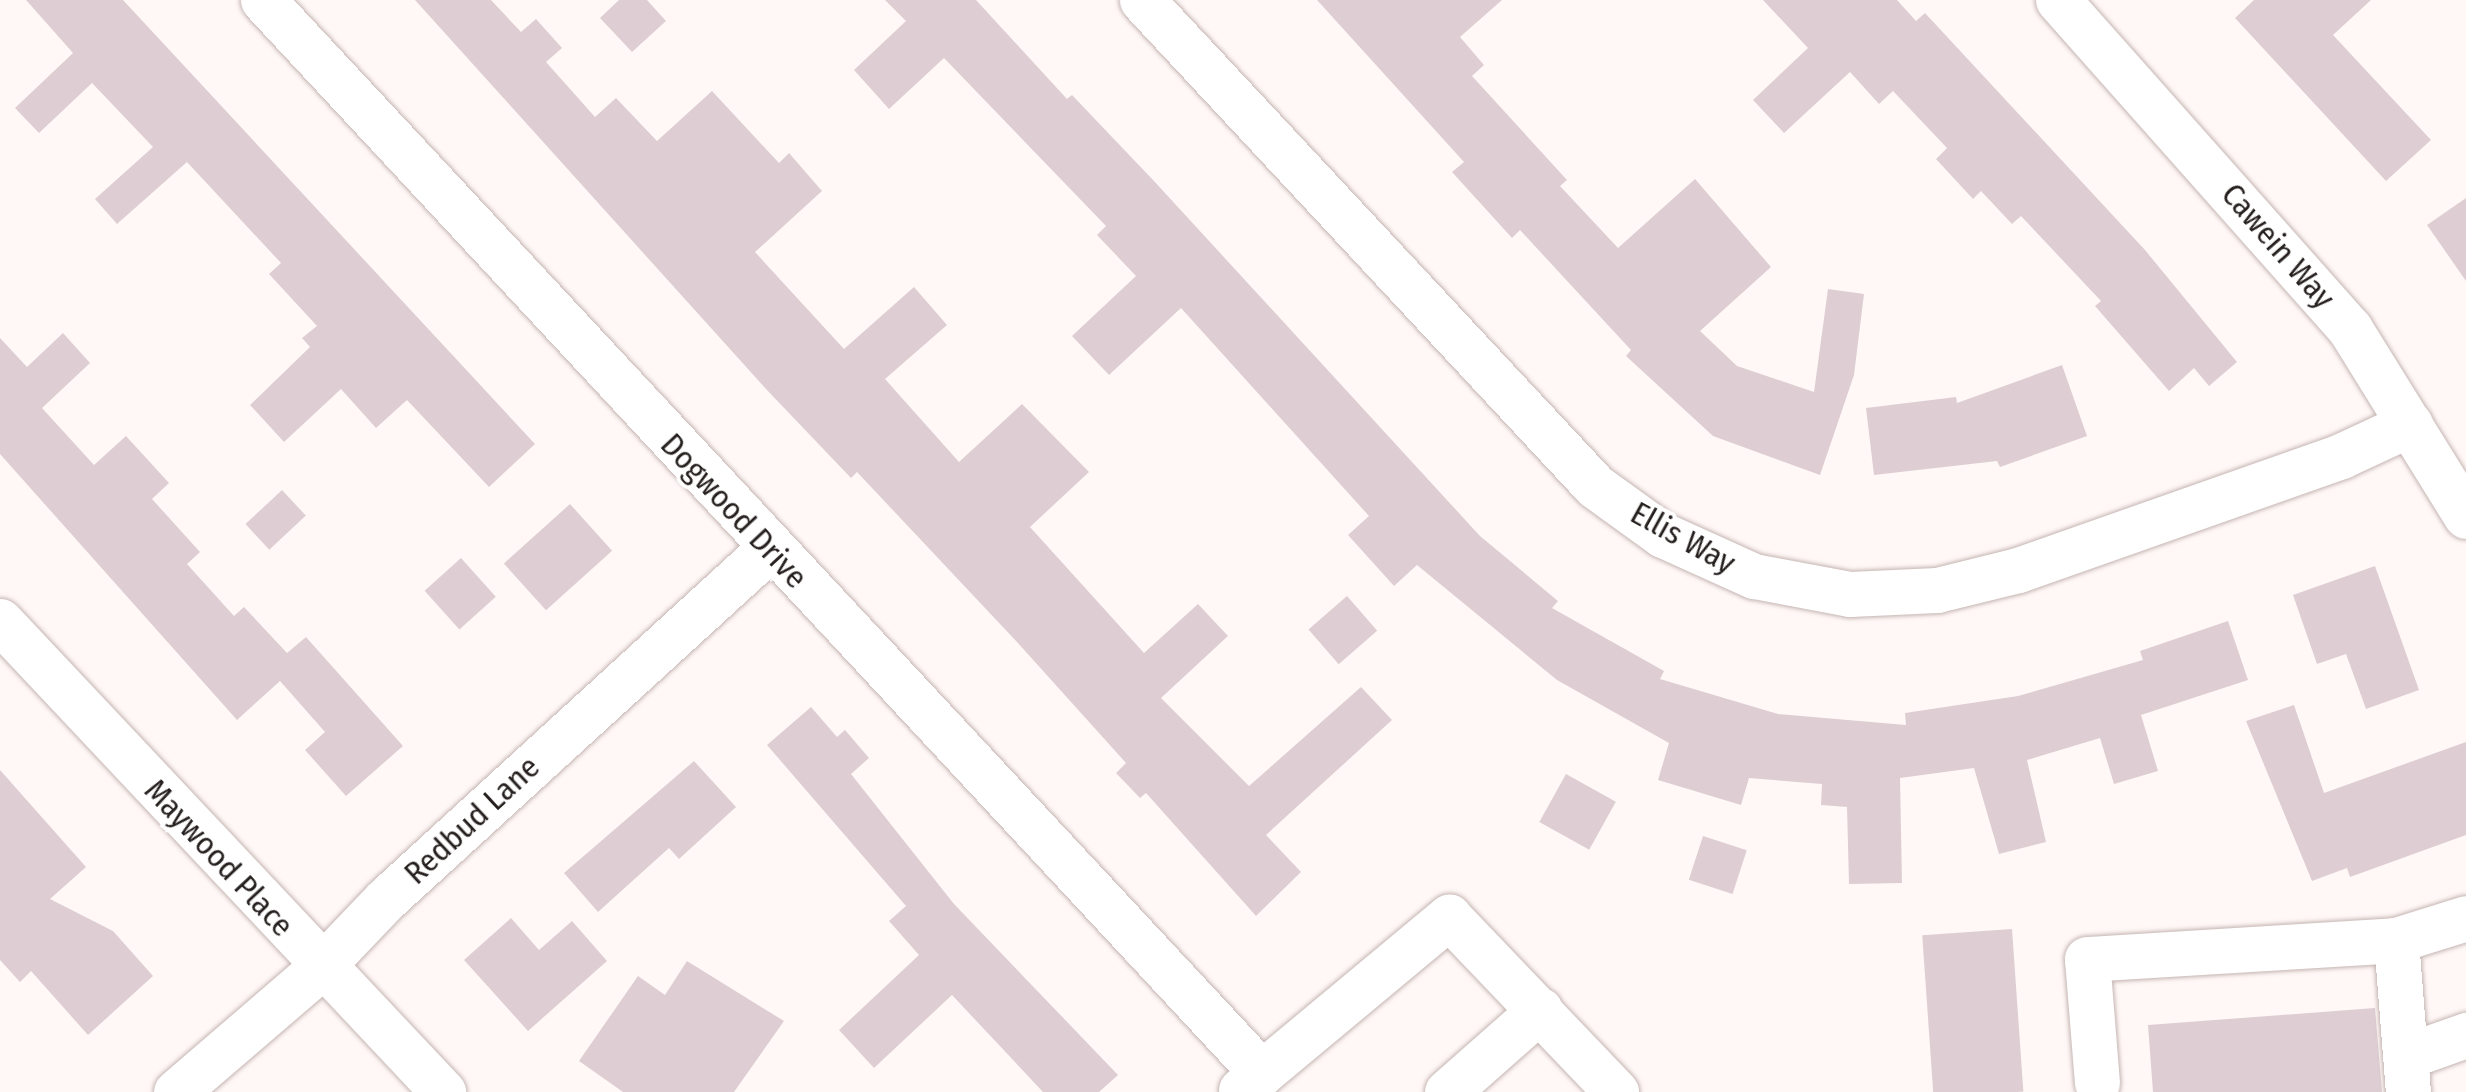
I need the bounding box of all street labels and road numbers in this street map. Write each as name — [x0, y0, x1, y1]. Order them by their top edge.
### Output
street label: Cawein Way — [2213, 176, 2343, 316]
street label: Dogwood Drive — [653, 426, 815, 596]
street label: Ellis Way — [1624, 494, 1742, 582]
street label: Redbud Lane — [397, 748, 547, 892]
street label: Maywood Place — [136, 771, 302, 945]

